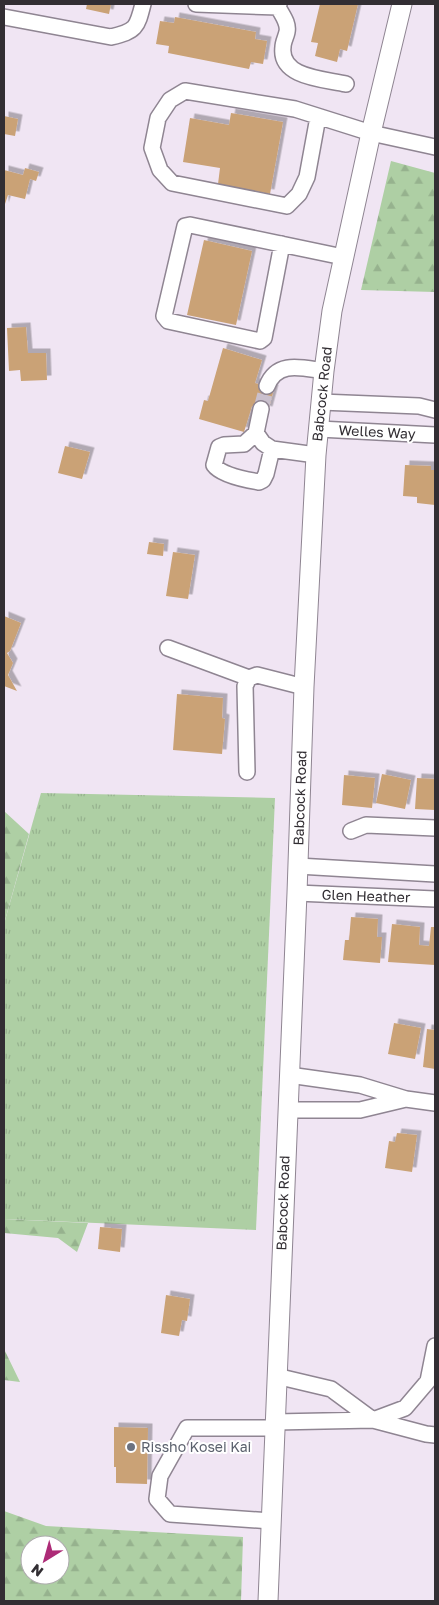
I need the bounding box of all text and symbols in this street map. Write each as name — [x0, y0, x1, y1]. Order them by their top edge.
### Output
street label: Babcock Road — [308, 346, 335, 442]
street label: Welles Way — [338, 421, 416, 442]
street label: Babcock Road — [289, 750, 310, 846]
street label: Glen Heather — [321, 885, 411, 906]
street label: Babcock Road — [272, 1155, 293, 1251]
place label: Rissho Kosei Kai — [141, 1438, 251, 1455]
marker: Rissho Kosei Kai — [125, 1441, 137, 1453]
north arrow — [20, 1535, 70, 1585]
text: N — [28, 1561, 46, 1581]

